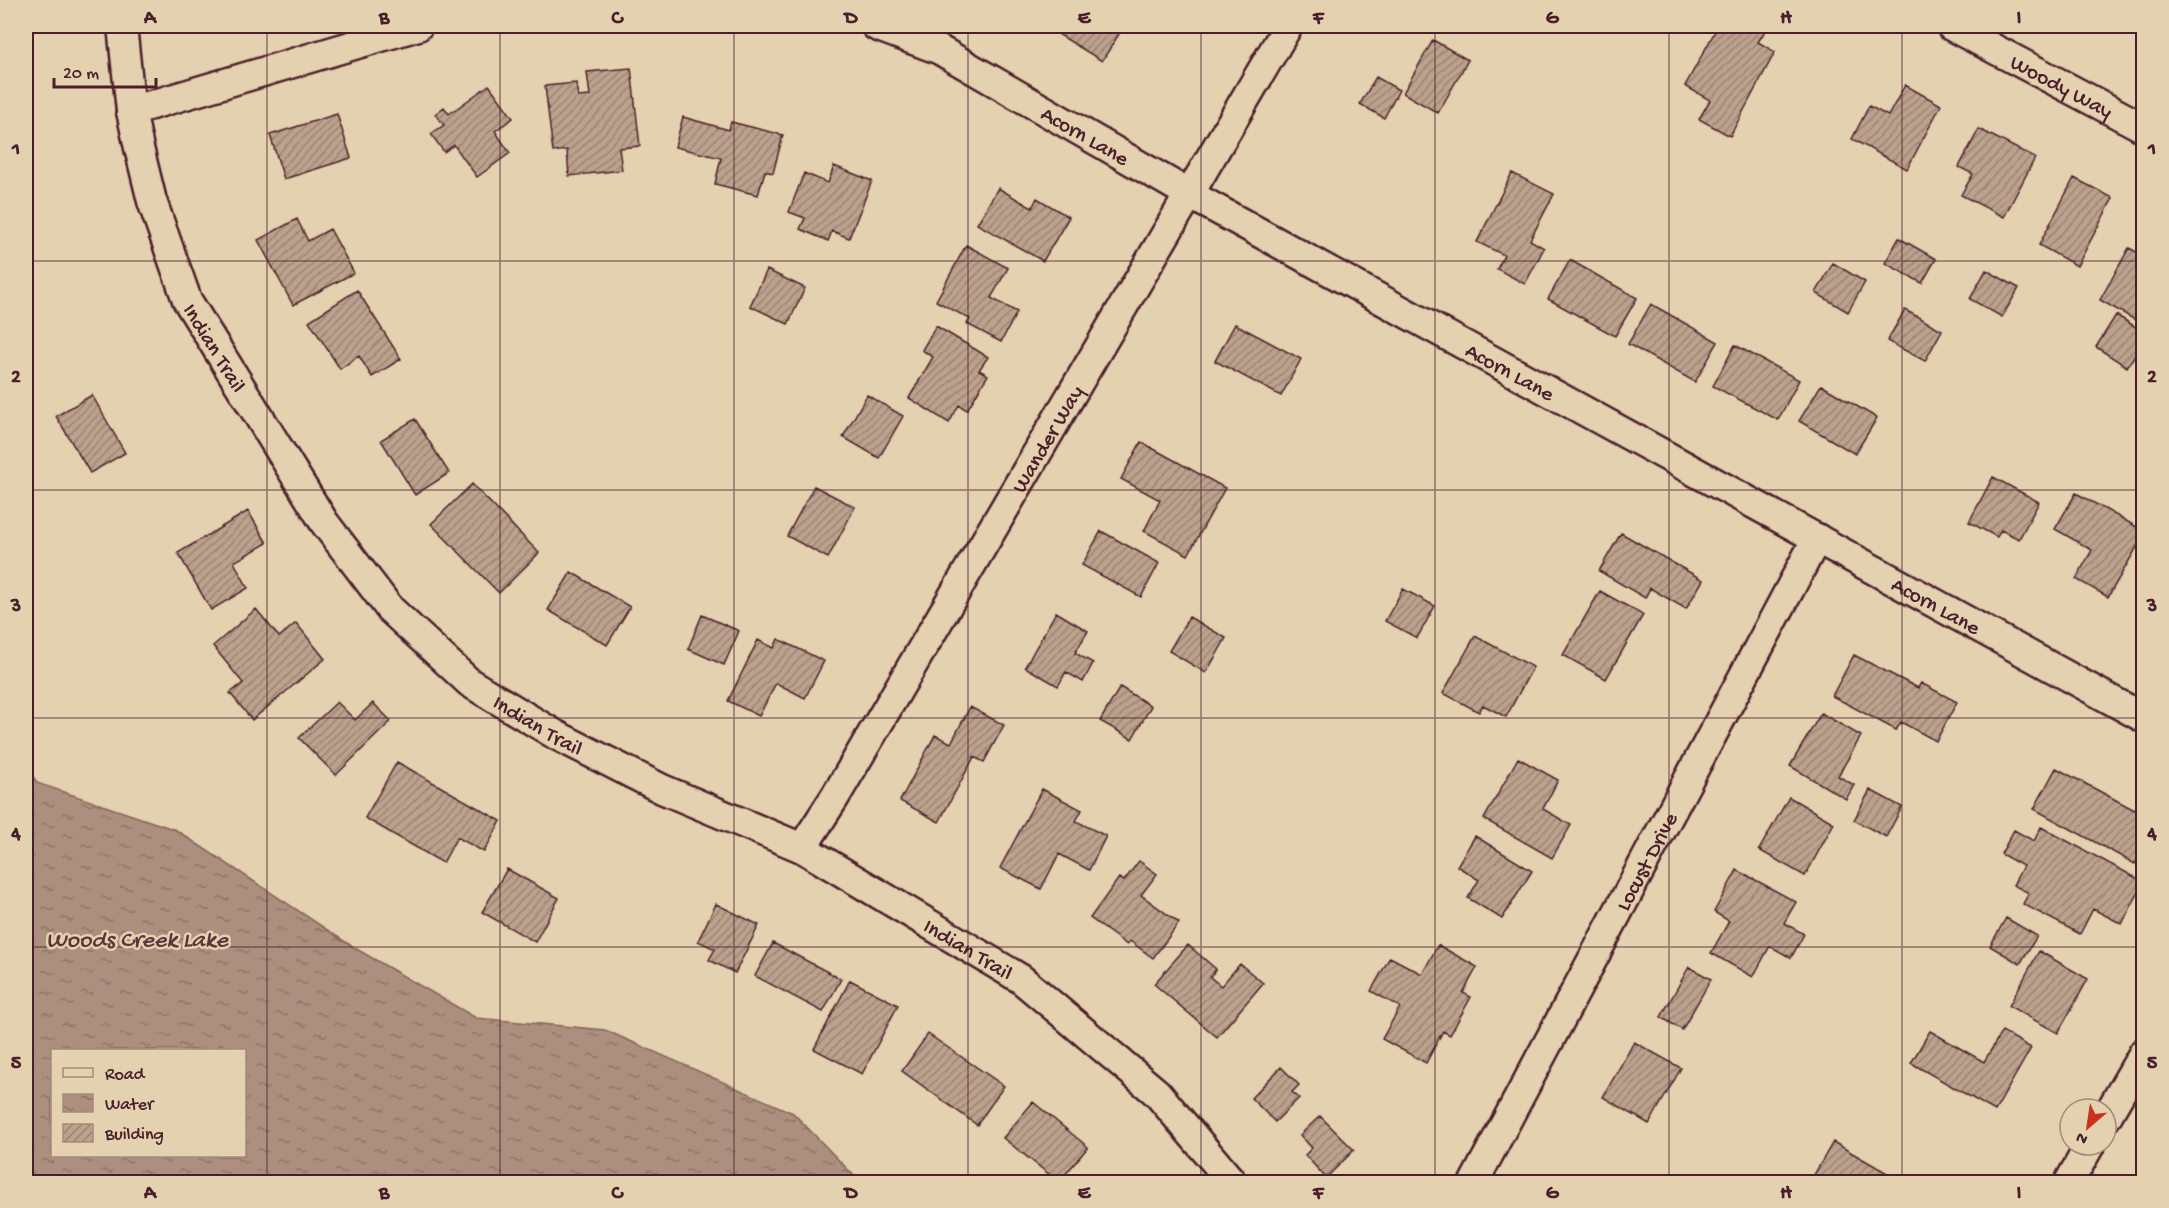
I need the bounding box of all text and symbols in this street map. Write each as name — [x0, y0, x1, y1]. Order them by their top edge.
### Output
text: A — [143, 8, 158, 31]
text: B — [378, 8, 390, 31]
text: C — [611, 8, 625, 31]
text: D — [842, 8, 858, 31]
text: E — [1078, 8, 1092, 31]
text: F — [1312, 8, 1325, 31]
text: G — [1546, 8, 1560, 31]
text: H — [1780, 8, 1792, 31]
text: I — [2017, 8, 2022, 31]
scale bar — [54, 51, 156, 89]
street label: Woody Way — [2005, 51, 2116, 126]
text: 20 m — [63, 64, 99, 85]
street label: Acorn Lane — [1035, 102, 1133, 174]
text: 1 — [11, 139, 20, 162]
text: 1 — [2147, 139, 2156, 162]
street label: Indian Trail — [175, 300, 250, 398]
street label: Acorn Lane — [1460, 339, 1558, 409]
text: 2 — [11, 367, 21, 390]
text: 2 — [2147, 367, 2157, 390]
street label: Wander Way — [1008, 382, 1091, 499]
street label: Acorn Lane — [1886, 573, 1984, 643]
text: 3 — [10, 596, 21, 619]
text: 3 — [2146, 596, 2157, 619]
street label: Indian Trail — [487, 691, 586, 763]
street label: Locust Drive — [1612, 808, 1686, 916]
text: 4 — [10, 824, 21, 847]
text: 4 — [2146, 824, 2157, 847]
street label: Indian Trail — [918, 915, 1016, 988]
water label: Woods Creek Lake — [46, 927, 229, 956]
legend — [51, 1049, 246, 1157]
text: 5 — [11, 1053, 22, 1076]
text: 5 — [2147, 1053, 2158, 1076]
text: Road — [105, 1065, 146, 1086]
text: Water — [105, 1095, 155, 1116]
north arrow — [2058, 1097, 2118, 1157]
text: Building — [104, 1125, 164, 1146]
text: N — [2073, 1126, 2092, 1148]
text: A — [143, 1183, 158, 1206]
text: B — [378, 1183, 390, 1206]
text: C — [611, 1183, 625, 1206]
text: D — [842, 1183, 858, 1206]
text: E — [1078, 1183, 1092, 1206]
text: F — [1312, 1183, 1325, 1206]
text: G — [1546, 1183, 1560, 1206]
text: H — [1780, 1183, 1792, 1206]
text: I — [2017, 1183, 2022, 1206]

